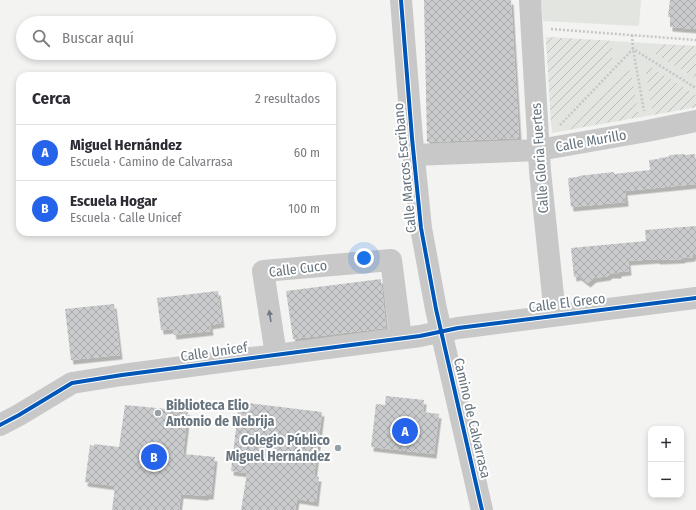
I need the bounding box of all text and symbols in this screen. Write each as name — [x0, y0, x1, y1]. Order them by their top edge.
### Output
search box — [16, 16, 336, 60]
icon: search — [30, 27, 52, 49]
text: Buscar aquí — [62, 29, 134, 47]
text: Cerca — [32, 88, 71, 109]
text: 2 resultados — [255, 91, 320, 106]
street label: Calle Marcos Escribano — [390, 102, 420, 234]
street label: Calle Gloria Fuertes — [528, 102, 552, 214]
street label: Calle Murillo — [554, 126, 628, 156]
text: Miguel Hernández — [70, 136, 182, 154]
text: A — [41, 145, 49, 160]
text: 60 m — [294, 145, 320, 160]
text: Escuela · Camino de Calvarrasa — [70, 154, 233, 169]
text: Escuela Hogar — [70, 192, 157, 210]
text: B — [41, 201, 49, 216]
text: 100 m — [288, 201, 320, 216]
text: Escuela · Calle Unicef — [70, 210, 181, 225]
your location — [354, 248, 374, 268]
street label: Calle Cuco — [268, 257, 328, 281]
street label: Calle El Greco — [528, 290, 606, 316]
one-way arrow — [267, 310, 273, 322]
street label: Calle Unicef — [179, 339, 250, 365]
street label: Camino de Calvarrasa — [450, 356, 494, 480]
place label: Biblioteca Elio Antonio de Nebrija — [165, 397, 275, 430]
marker: Biblioteca Elio Antonio de Nebrija — [153, 408, 163, 418]
pin: A — [392, 416, 418, 446]
map controls — [648, 426, 684, 498]
button: + — [648, 426, 684, 462]
place label: Colegio Público Miguel Hernández — [226, 432, 331, 465]
pin: B — [141, 442, 167, 472]
marker: Colegio Público Miguel Hernández — [333, 443, 343, 453]
button: − — [648, 462, 684, 498]

